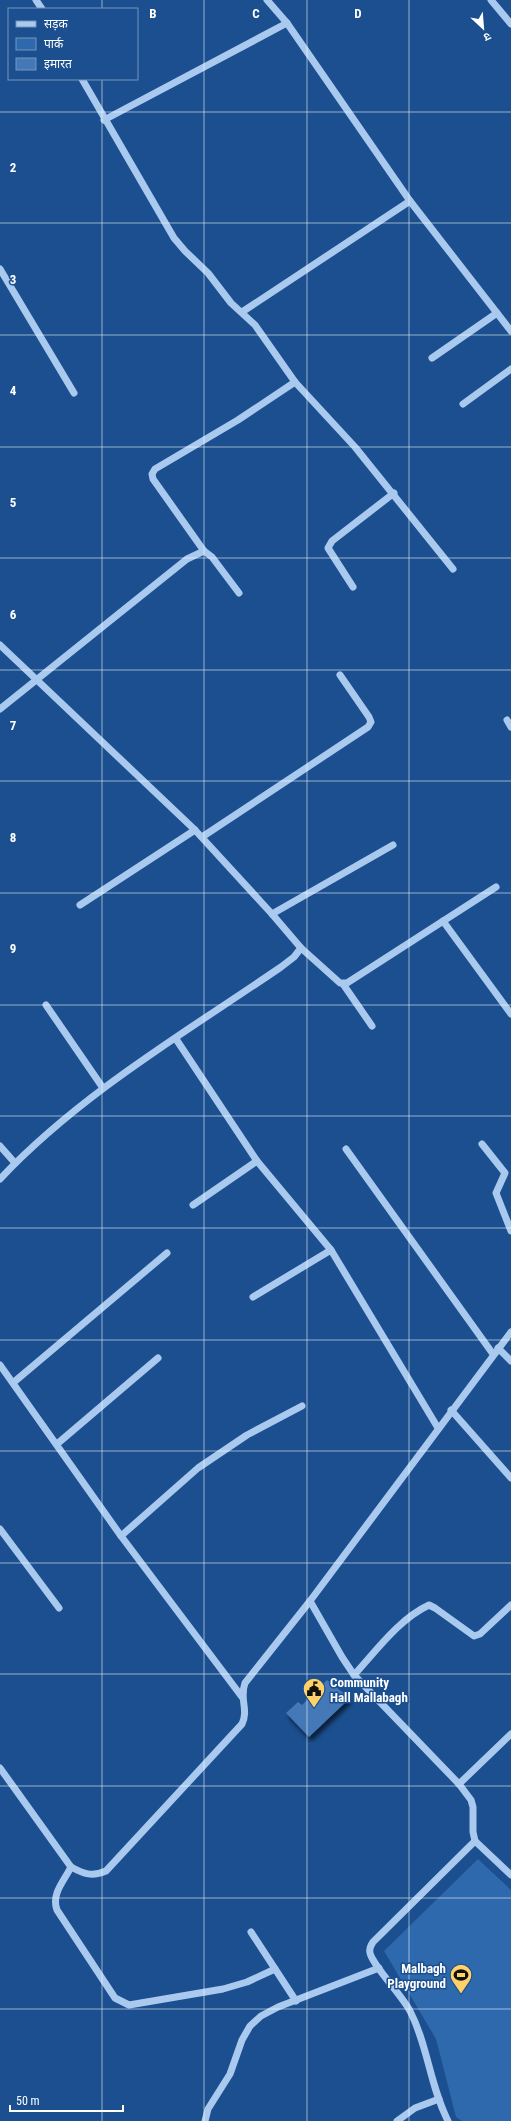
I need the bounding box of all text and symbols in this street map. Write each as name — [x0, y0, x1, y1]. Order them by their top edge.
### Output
text: B — [149, 6, 157, 21]
text: C — [252, 6, 260, 21]
text: D — [354, 6, 362, 21]
legend — [8, 8, 138, 80]
north arrow — [463, 8, 503, 48]
text: सड़क — [44, 17, 69, 31]
text: उ — [481, 29, 493, 44]
text: पार्क — [44, 37, 64, 51]
text: इमारत — [44, 57, 73, 71]
text: 2 — [10, 160, 17, 175]
text: 3 — [10, 272, 16, 287]
text: 4 — [10, 383, 17, 398]
text: 5 — [10, 495, 17, 510]
text: 6 — [10, 607, 17, 622]
text: 7 — [10, 718, 17, 733]
text: 8 — [10, 830, 16, 845]
text: 9 — [10, 941, 16, 956]
place label: Community Hall Mallabagh — [330, 1675, 408, 1705]
public building icon: Community Hall Mallabagh — [301, 1676, 327, 1709]
place label: Malbagh Playground — [387, 1961, 446, 1991]
sports icon: Malbagh Playground — [448, 1962, 474, 1995]
scale bar — [10, 2087, 123, 2113]
text: 50 m — [16, 2094, 40, 2108]

